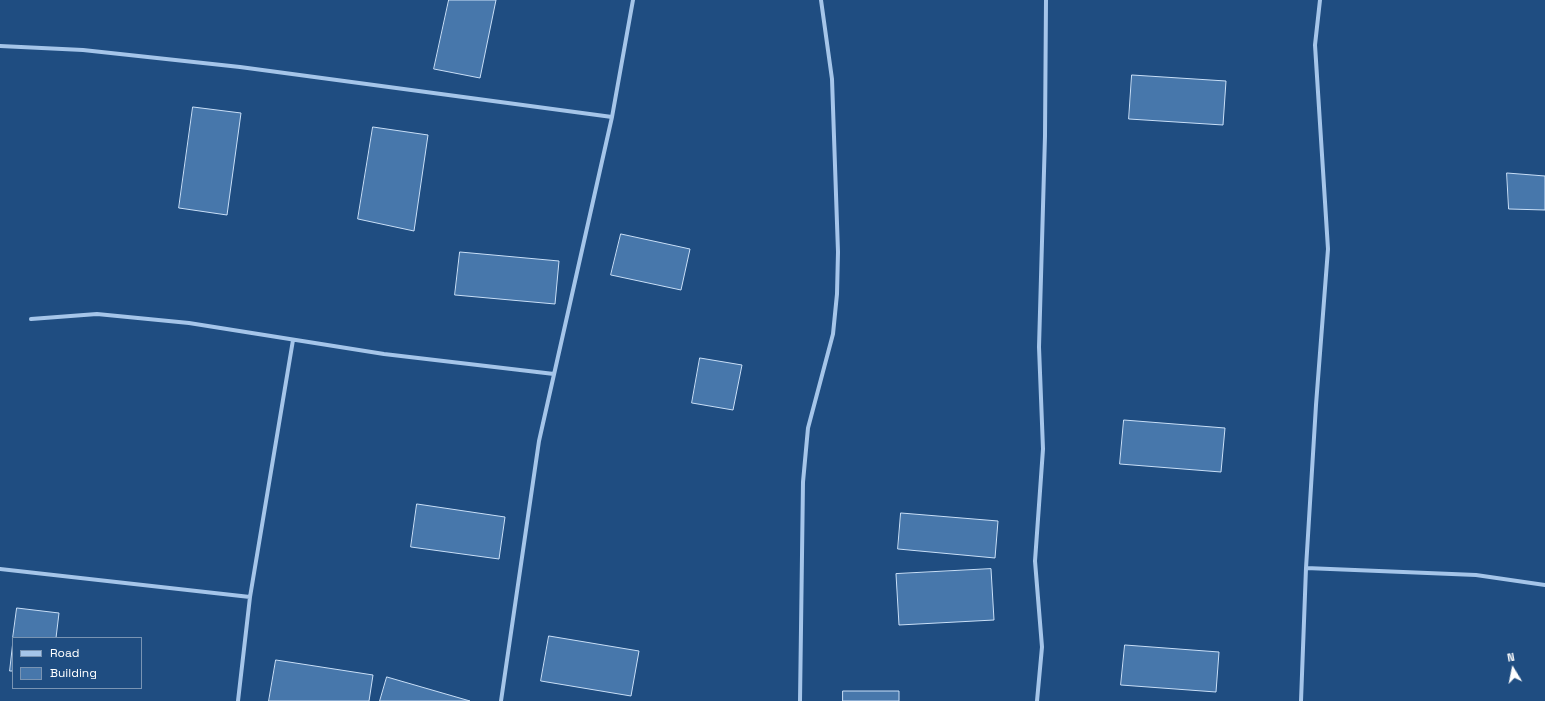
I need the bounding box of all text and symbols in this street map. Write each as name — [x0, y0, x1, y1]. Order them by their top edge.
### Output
legend — [12, 637, 142, 689]
text: Road — [50, 645, 79, 661]
north arrow — [1493, 649, 1533, 689]
text: N — [1506, 650, 1516, 665]
text: Building — [50, 665, 97, 681]

